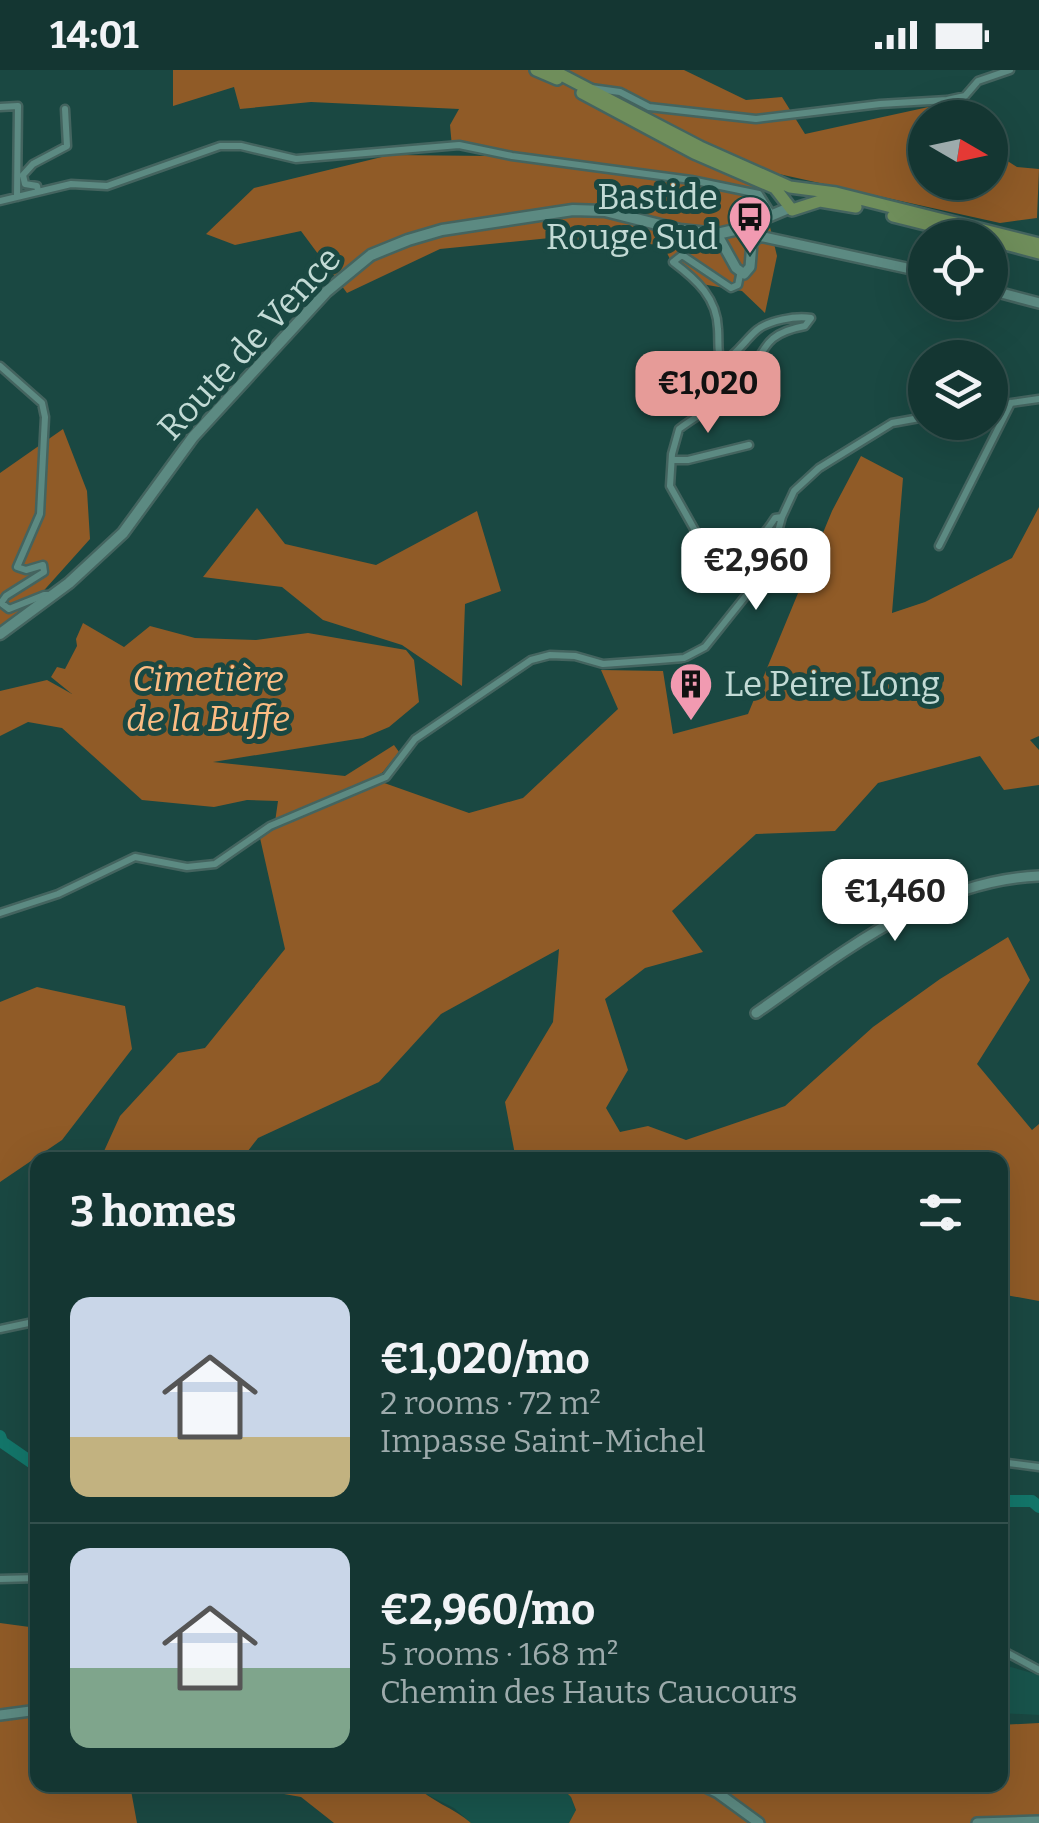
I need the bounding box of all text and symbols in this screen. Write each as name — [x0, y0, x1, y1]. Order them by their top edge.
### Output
text: 14:01 — [50, 12, 139, 58]
north arrow — [908, 100, 1008, 200]
map controls — [908, 100, 1008, 440]
place label: Bastide Rouge Sud — [546, 176, 718, 258]
bus stop icon: Bastide Rouge Sud — [727, 194, 773, 255]
button: locate — [908, 220, 1008, 320]
street label: Route de Vence — [149, 238, 349, 448]
button: layers — [908, 340, 1008, 440]
pin: €1,020 — [627, 351, 789, 436]
text: €1,020 — [657, 364, 759, 402]
pin: €2,960 — [675, 528, 837, 613]
text: €2,960 — [703, 541, 809, 579]
park label: Cimetière de la Buffe — [126, 658, 290, 740]
building icon: Le Peire Long — [668, 661, 714, 722]
place label: Le Peire Long — [724, 663, 940, 705]
pin: €1,460 — [814, 859, 976, 944]
text: €1,460 — [844, 872, 946, 910]
icon: filters — [913, 1185, 968, 1240]
text: 3 homes — [70, 1187, 236, 1237]
text: €1,020/mo — [380, 1334, 590, 1384]
icon: home — [150, 1337, 270, 1457]
text: 2 rooms · 72 m² — [380, 1384, 601, 1422]
text: Impasse Saint-Michel — [380, 1422, 705, 1460]
text: €2,960/mo — [380, 1585, 595, 1635]
icon: home — [150, 1588, 270, 1708]
text: 5 rooms · 168 m² — [380, 1635, 618, 1673]
text: Chemin des Hauts Caucours — [380, 1673, 798, 1711]

